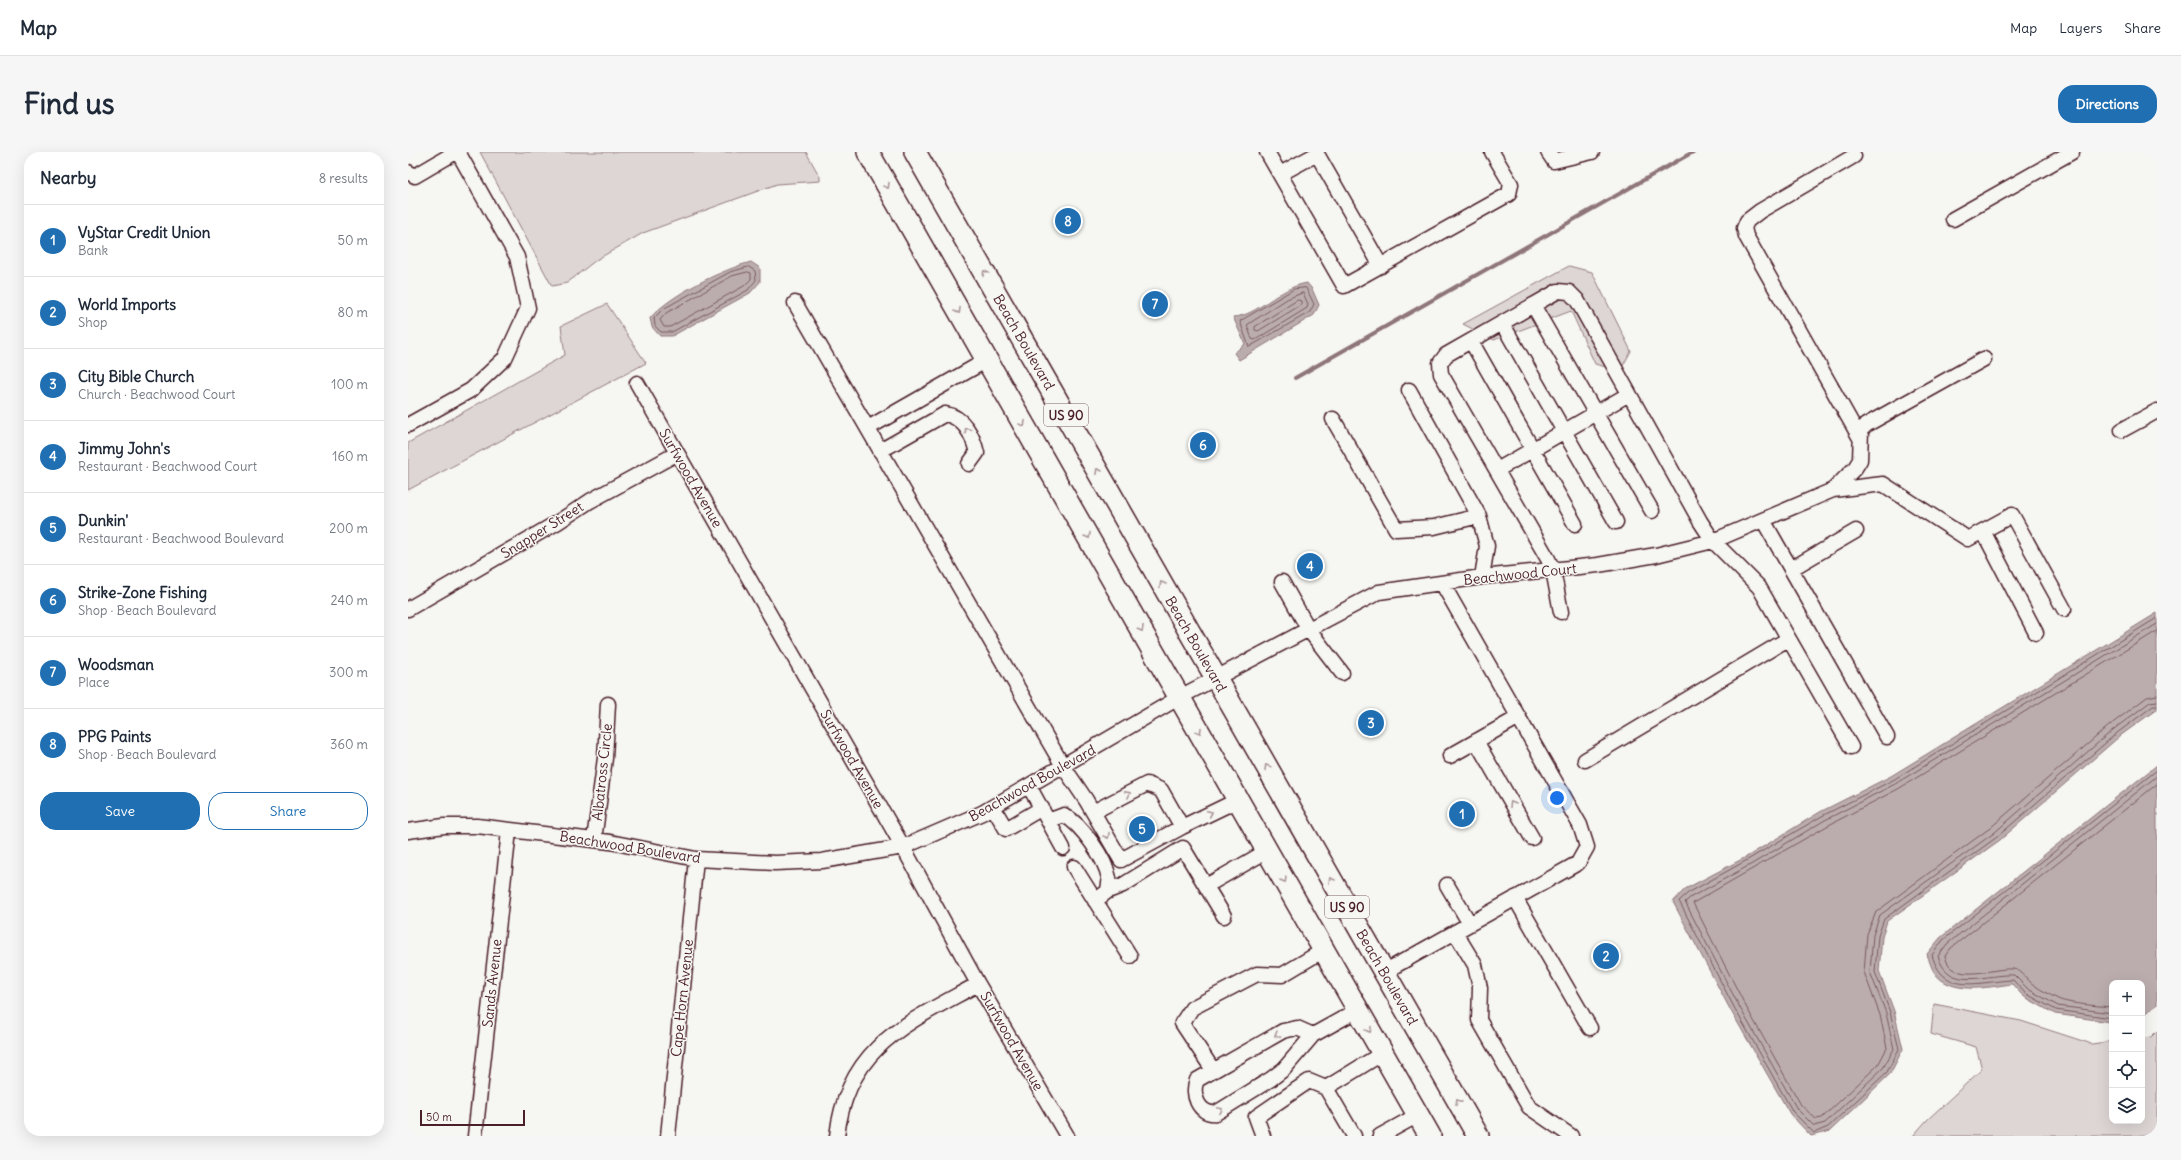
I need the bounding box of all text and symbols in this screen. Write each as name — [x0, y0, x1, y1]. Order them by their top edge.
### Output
text: Map — [20, 16, 57, 40]
text: Map — [2010, 19, 2037, 37]
text: Layers — [2059, 19, 2102, 37]
text: Share — [2124, 19, 2161, 37]
button: Directions — [2058, 85, 2157, 123]
text: Find us — [24, 86, 115, 122]
text: Nearby — [40, 167, 96, 189]
text: 8 results — [319, 170, 368, 187]
one-way arrow — [882, 182, 889, 189]
pin: 8 — [1055, 206, 1081, 236]
text: VyStar Credit Union — [78, 223, 210, 242]
text: 1 — [50, 232, 56, 249]
text: 50 m — [337, 232, 368, 249]
text: Bank — [78, 242, 108, 259]
one-way arrow — [982, 270, 989, 278]
pin: 7 — [1142, 289, 1168, 319]
street label: Beach Boulevard — [989, 291, 1059, 393]
text: World Imports — [78, 295, 176, 314]
text: 2 — [49, 304, 57, 321]
text: 80 m — [337, 304, 368, 321]
one-way arrow — [954, 307, 961, 314]
text: Shop — [78, 314, 107, 331]
text: City Bible Church — [78, 367, 194, 386]
text: 3 — [49, 376, 57, 393]
text: 100 m — [331, 376, 368, 393]
text: Church · Beachwood Court — [78, 386, 235, 403]
road number: US 90 — [1044, 404, 1088, 426]
one-way arrow — [1019, 420, 1026, 427]
street label: Surfwood Avenue — [655, 425, 727, 531]
one-way arrow — [964, 427, 972, 434]
pin: 6 — [1190, 430, 1216, 460]
text: Jimmy John's — [78, 439, 170, 458]
text: 4 — [49, 448, 57, 465]
text: 160 m — [332, 448, 368, 465]
text: Restaurant · Beachwood Court — [78, 458, 257, 475]
one-way arrow — [1095, 468, 1102, 475]
street label: Snapper Street — [497, 497, 587, 562]
text: Dunkin' — [78, 511, 128, 530]
text: 5 — [49, 520, 57, 537]
text: 200 m — [329, 520, 368, 537]
text: Restaurant · Beachwood Boulevard — [78, 530, 284, 547]
one-way arrow — [1083, 532, 1090, 540]
pin: 4 — [1297, 551, 1323, 581]
street label: Beachwood Court — [1463, 559, 1578, 589]
one-way arrow — [1160, 581, 1167, 588]
text: Strike-Zone Fishing — [78, 583, 207, 602]
text: 6 — [49, 592, 57, 609]
text: 240 m — [331, 592, 368, 609]
street label: Beach Boulevard — [1161, 593, 1231, 695]
text: Shop · Beach Boulevard — [78, 602, 216, 619]
one-way arrow — [1136, 625, 1143, 632]
text: Woodsman — [78, 655, 154, 674]
text: 7 — [50, 664, 56, 681]
text: 300 m — [329, 664, 368, 681]
text: Place — [78, 674, 109, 691]
street label: Surfwood Avenue — [816, 706, 888, 812]
pin: 3 — [1358, 708, 1384, 738]
street label: Albatross Circle — [588, 722, 616, 822]
text: PPG Paints — [78, 727, 151, 746]
one-way arrow — [1194, 727, 1202, 734]
text: 8 — [49, 736, 57, 753]
text: 360 m — [330, 736, 368, 753]
street label: Beachwood Boulevard — [965, 741, 1099, 825]
text: Shop · Beach Boulevard — [78, 746, 216, 763]
one-way arrow — [1264, 764, 1271, 771]
your location — [1547, 788, 1567, 808]
one-way arrow — [1123, 791, 1131, 799]
button: Save — [40, 792, 200, 830]
button: Share — [208, 792, 368, 830]
pin: 1 — [1449, 799, 1475, 829]
one-way arrow — [1510, 801, 1517, 808]
one-way arrow — [1206, 810, 1213, 818]
pin: 5 — [1129, 814, 1155, 844]
street label: Beachwood Boulevard — [558, 827, 702, 867]
one-way arrow — [1103, 832, 1110, 839]
one-way arrow — [1280, 876, 1287, 883]
one-way arrow — [1329, 877, 1336, 884]
road number: US 90 — [1325, 896, 1369, 918]
street label: Beach Boulevard — [1352, 926, 1422, 1028]
street label: Sands Avenue — [478, 938, 506, 1028]
street label: Cape Horn Avenue — [667, 938, 697, 1058]
pin: 2 — [1593, 941, 1619, 971]
map controls — [2109, 980, 2145, 1124]
button: + — [2109, 980, 2145, 1016]
street label: Surfwood Avenue — [976, 988, 1048, 1094]
button: − — [2109, 1016, 2145, 1052]
one-way arrow — [1365, 1026, 1372, 1033]
one-way arrow — [1274, 1030, 1281, 1037]
button: locate — [2109, 1052, 2145, 1088]
button: layers — [2109, 1088, 2145, 1124]
one-way arrow — [1456, 1099, 1463, 1106]
one-way arrow — [1216, 1107, 1223, 1115]
scale bar — [420, 1108, 525, 1127]
text: 50 m — [426, 1110, 452, 1124]

